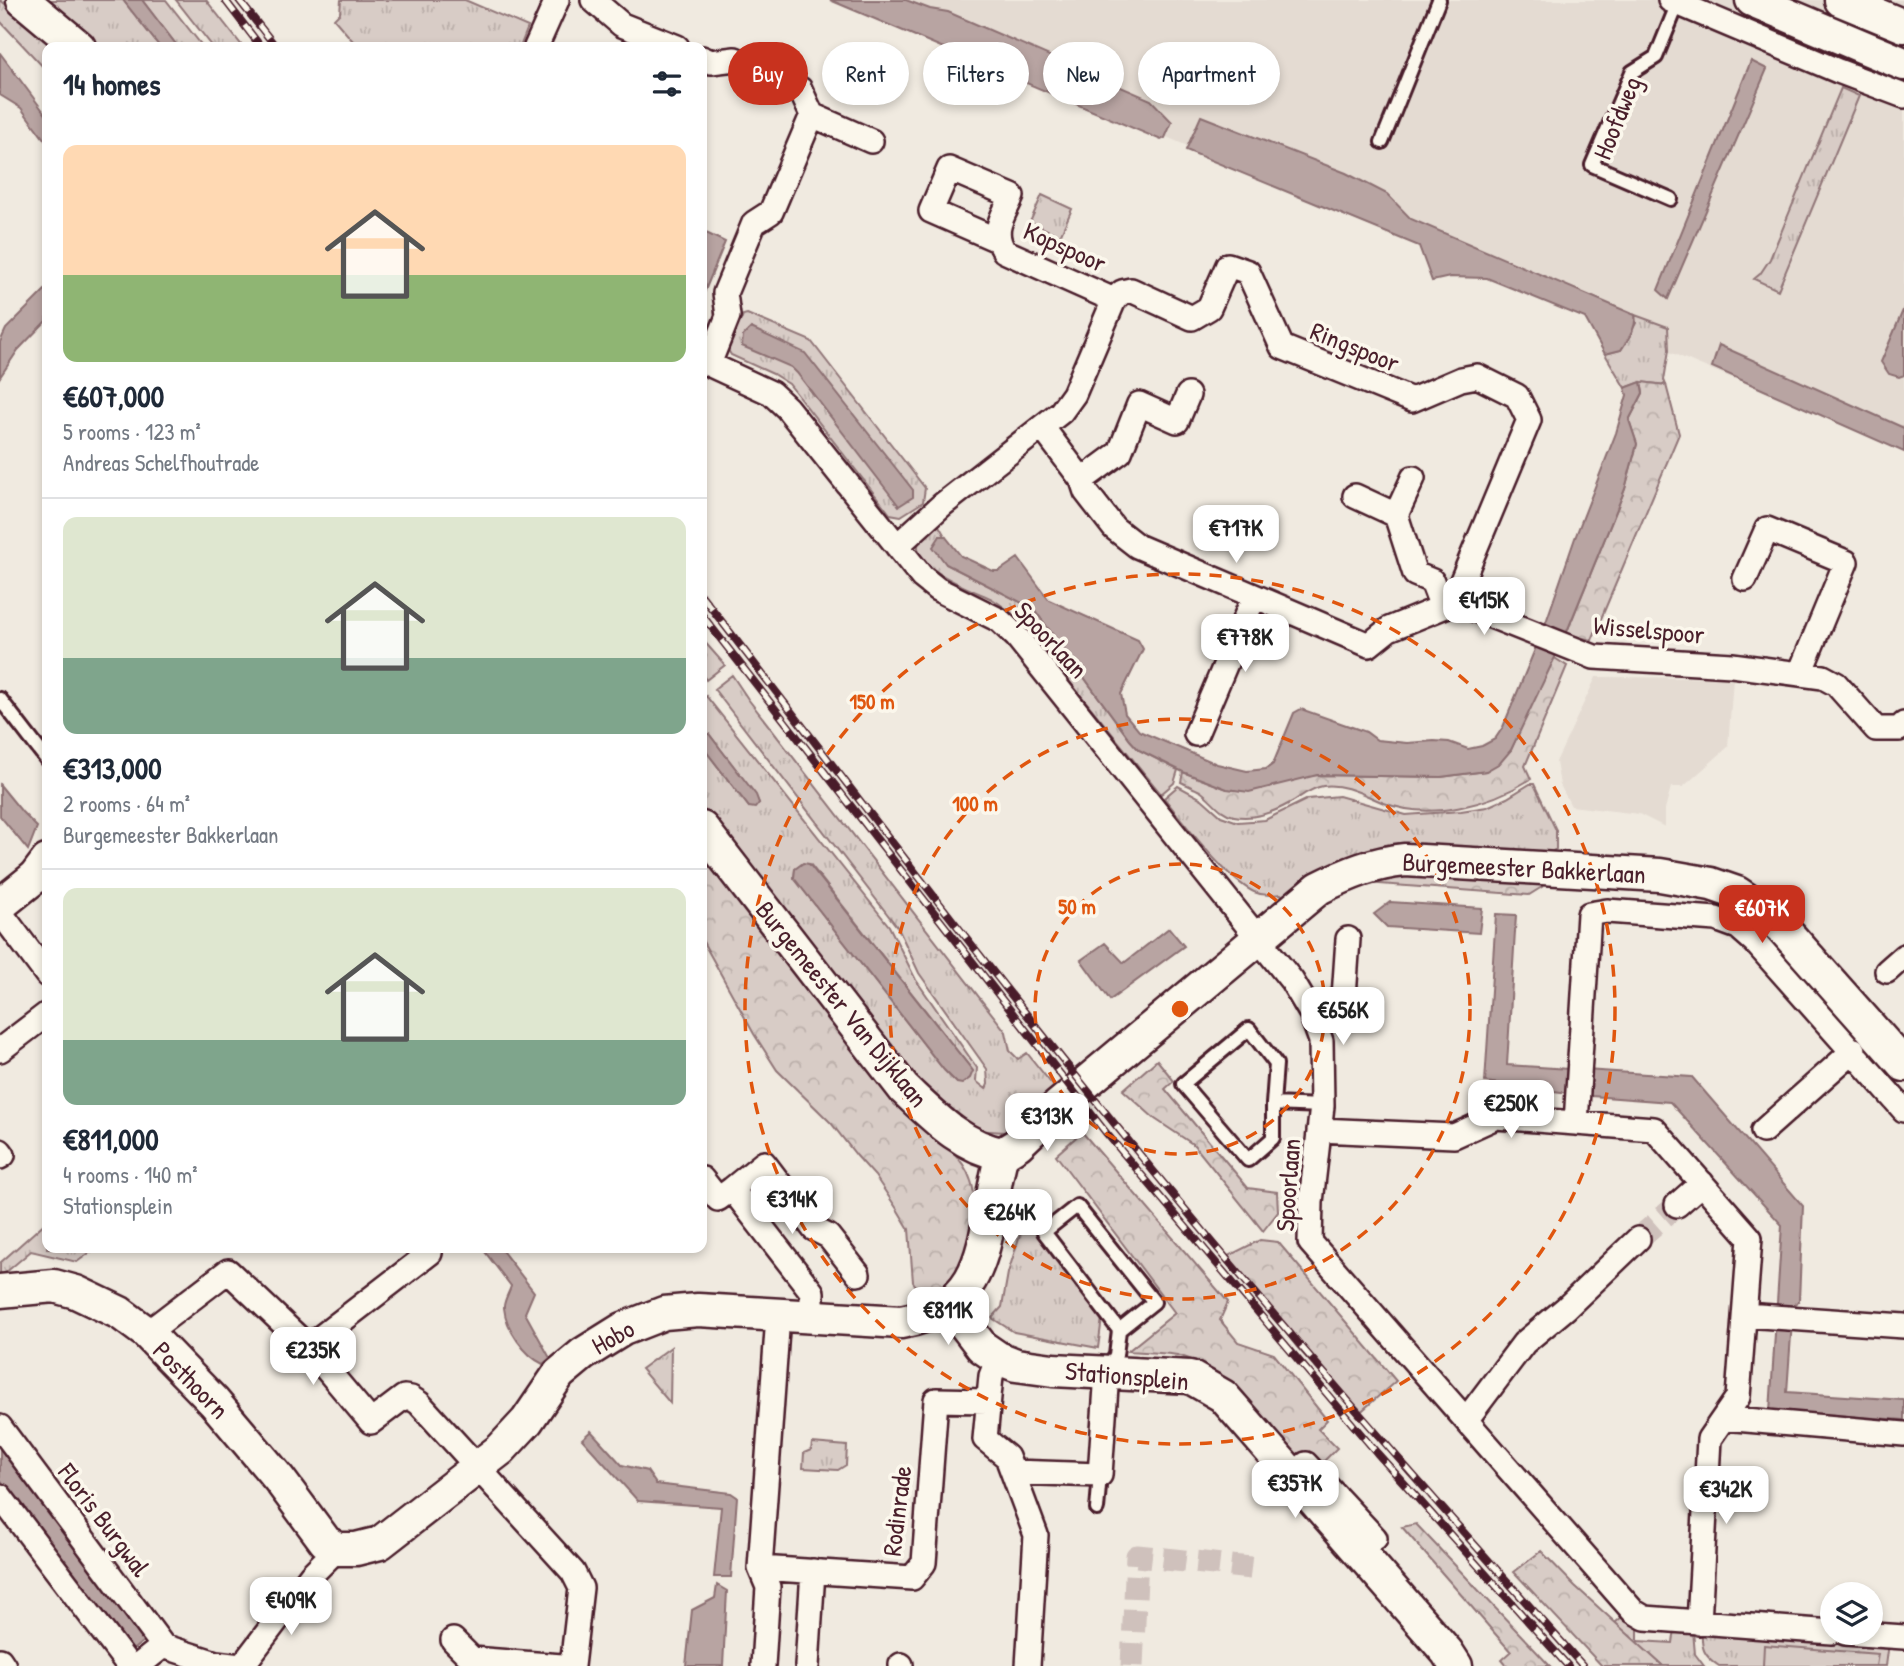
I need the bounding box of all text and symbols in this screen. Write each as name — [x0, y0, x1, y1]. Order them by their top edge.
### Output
chip: Buy — [728, 42, 808, 105]
chip: Rent — [822, 42, 909, 105]
chip: Filters — [923, 42, 1029, 105]
chip: New — [1043, 42, 1124, 105]
chip: Apartment — [1138, 42, 1280, 105]
text: 14 homes — [63, 64, 161, 104]
icon: filters — [648, 65, 686, 103]
street label: Hoofdweg — [1584, 71, 1649, 164]
icon: home — [312, 191, 438, 317]
street label: Kopspoor — [1018, 213, 1112, 280]
street label: Ringspoor — [1305, 313, 1405, 380]
text: €607,000 — [63, 376, 164, 416]
text: 5 rooms · 123 m² — [63, 416, 201, 447]
text: Andreas Schelfhoutrade — [63, 447, 259, 478]
pin: €717K — [1187, 505, 1285, 565]
text: €717K — [1209, 512, 1263, 543]
icon: home — [312, 563, 438, 689]
pin: €415K — [1435, 578, 1533, 637]
text: €415K — [1459, 584, 1509, 615]
street label: Spoorlaan — [1007, 594, 1096, 686]
street label: Wisselspoor — [1592, 607, 1706, 652]
pin: €778K — [1196, 614, 1294, 674]
text: €778K — [1217, 621, 1273, 652]
text: 150 m — [849, 687, 895, 716]
text: €313,000 — [63, 748, 162, 788]
text: 2 rooms · 64 m² — [63, 788, 190, 819]
text: 100 m — [952, 789, 998, 818]
text: Burgemeester Bakkerlaan — [63, 819, 278, 850]
street label: Burgemeester Bakkerlaan — [1402, 844, 1647, 891]
pin: €607K — [1713, 886, 1811, 945]
text: 50 m — [1058, 892, 1096, 921]
text: €607K — [1735, 892, 1789, 923]
street label: Burgemeester Van Dijklaan — [748, 893, 936, 1114]
icon: home — [312, 934, 438, 1060]
pin: €656K — [1294, 988, 1392, 1047]
text: €656K — [1317, 994, 1369, 1025]
centre of rings — [1168, 997, 1192, 1021]
pin: €250K — [1462, 1080, 1560, 1140]
text: €250K — [1484, 1087, 1538, 1118]
pin: €313K — [998, 1094, 1096, 1153]
text: €313K — [1021, 1100, 1073, 1131]
text: €811,000 — [63, 1119, 159, 1159]
street label: Spoorlaan — [1267, 1137, 1308, 1233]
text: 4 rooms · 140 m² — [63, 1159, 197, 1190]
pin: €314K — [743, 1176, 841, 1236]
text: €314K — [767, 1183, 817, 1214]
text: Stationsplein — [63, 1190, 173, 1221]
pin: €264K — [961, 1190, 1059, 1249]
text: €264K — [984, 1196, 1036, 1227]
pin: €811K — [899, 1288, 997, 1347]
text: €811K — [923, 1294, 973, 1325]
street label: Hobo — [585, 1311, 640, 1362]
pin: €235K — [264, 1328, 362, 1387]
street label: Posthoorn — [146, 1333, 237, 1426]
text: €235K — [286, 1334, 340, 1365]
street label: Stationsplein — [1064, 1353, 1190, 1398]
street label: Floris Burgwal — [50, 1455, 159, 1584]
pin: €357K — [1246, 1460, 1344, 1520]
street label: Rodinrade — [874, 1464, 919, 1558]
pin: €342K — [1677, 1466, 1775, 1526]
text: €357K — [1268, 1467, 1322, 1498]
text: €342K — [1700, 1473, 1752, 1504]
pin: €409K — [242, 1578, 340, 1637]
map controls — [1820, 1582, 1883, 1645]
button: layers — [1820, 1582, 1883, 1645]
text: €409K — [266, 1584, 316, 1615]

